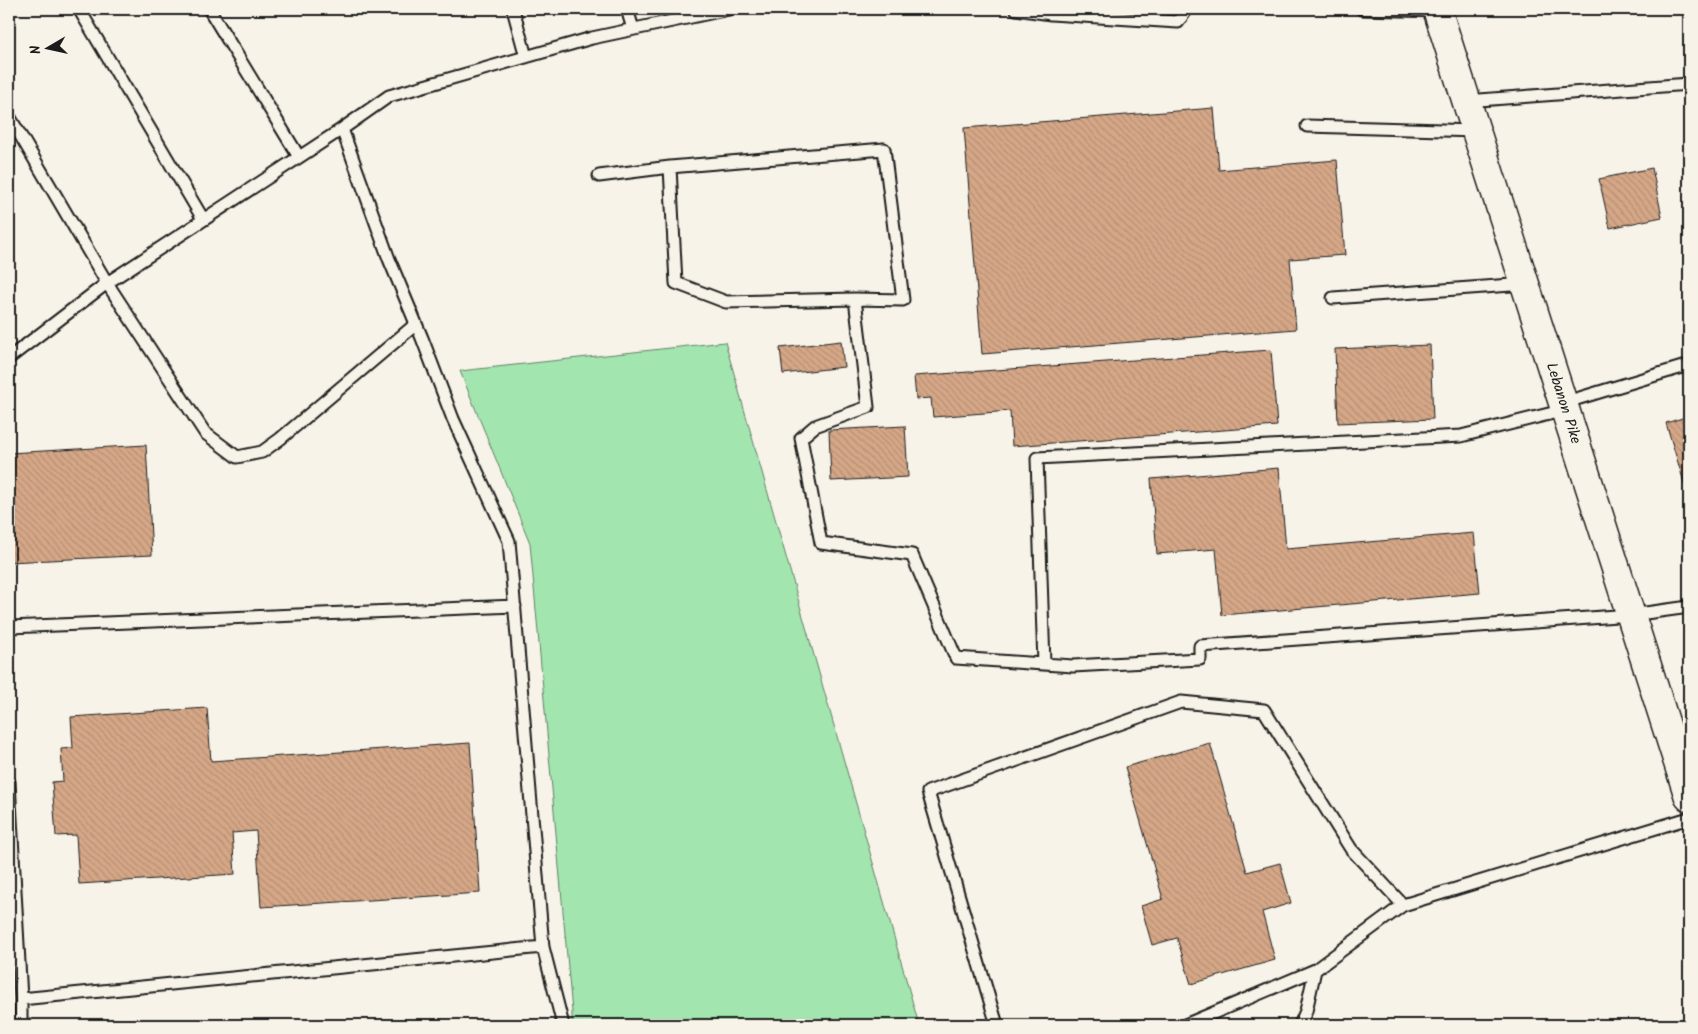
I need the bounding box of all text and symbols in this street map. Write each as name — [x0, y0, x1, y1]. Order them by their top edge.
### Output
north arrow — [22, 22, 72, 72]
text: N — [25, 44, 48, 56]
street label: Lebanon Pike — [1539, 360, 1587, 447]

